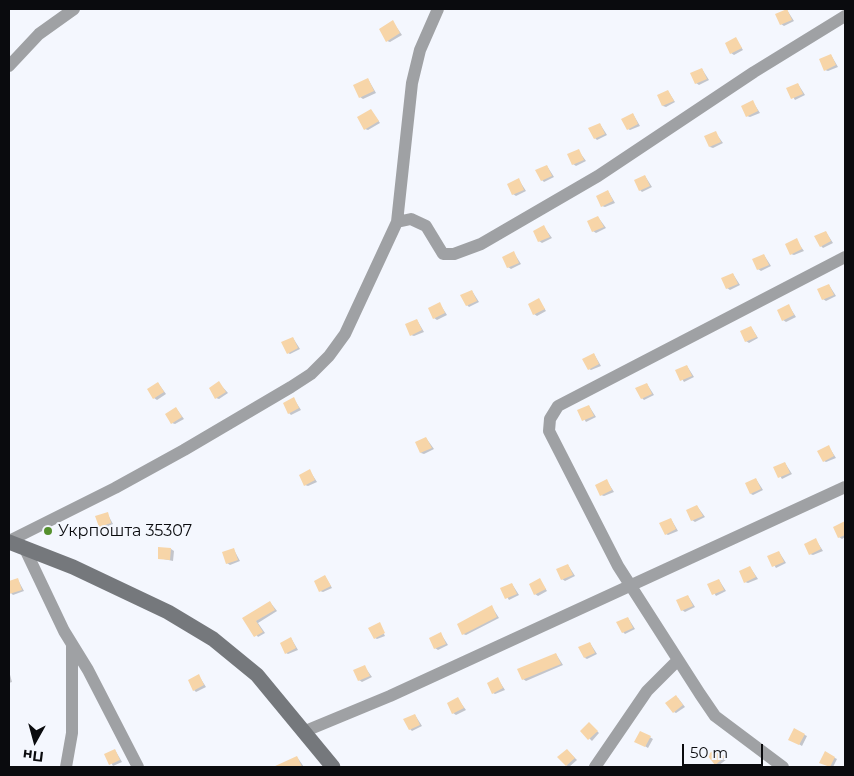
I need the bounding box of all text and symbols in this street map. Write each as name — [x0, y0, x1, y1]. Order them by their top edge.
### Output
place label: Укрпошта 35307 — [58, 521, 192, 541]
marker: Укрпошта 35307 — [42, 525, 54, 537]
north arrow — [10, 716, 60, 766]
scale bar — [684, 734, 765, 766]
text: 50 m — [690, 743, 728, 762]
text: Пн — [22, 746, 45, 766]

